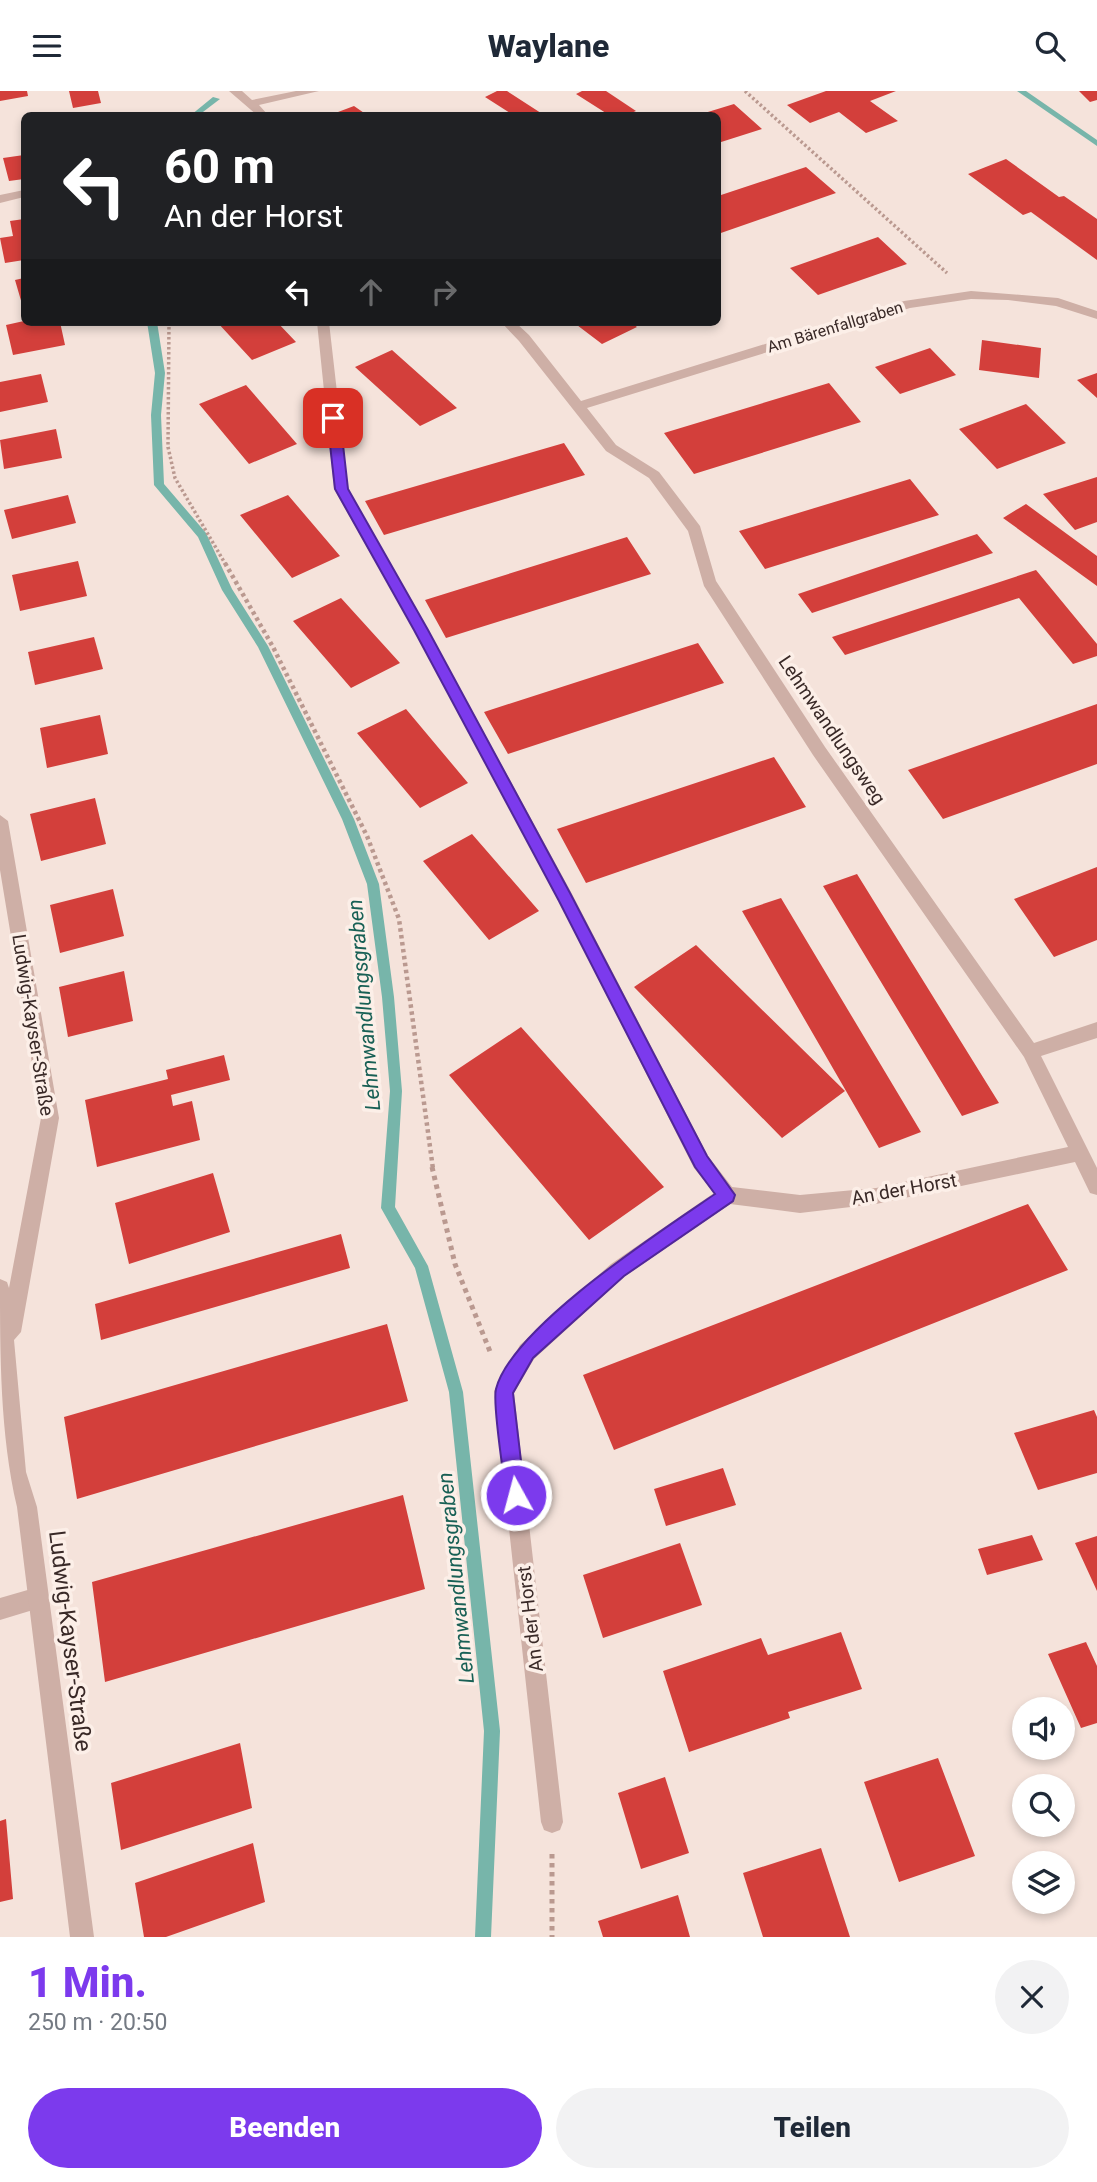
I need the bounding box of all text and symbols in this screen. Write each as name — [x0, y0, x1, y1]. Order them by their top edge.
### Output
icon: menu — [28, 27, 66, 65]
text: Waylane — [488, 27, 609, 65]
icon: search — [1031, 27, 1069, 65]
text: 60 m — [164, 138, 275, 195]
icon: left — [49, 140, 140, 231]
text: An der Horst — [164, 197, 343, 235]
icon: left — [279, 273, 317, 311]
icon: ahead — [352, 273, 390, 311]
icon: right — [425, 273, 463, 311]
street label: Am Bärenfallgraben — [765, 297, 905, 357]
pin — [303, 388, 363, 448]
icon: arrive — [314, 399, 352, 437]
street label: Lehmwandlungsweg — [774, 651, 890, 809]
water label: Lehmwandlungsgraben — [343, 898, 385, 1112]
street label: Ludwig-Kayser-Straße — [7, 932, 59, 1118]
street label: An der Horst — [850, 1168, 958, 1210]
position arrow — [479, 1458, 553, 1532]
water label: Lehmwandlungsgraben — [433, 1471, 479, 1685]
street label: Ludwig-Kayser-Straße — [43, 1529, 97, 1753]
street label: An der Horst — [512, 1565, 548, 1673]
map controls — [1012, 1697, 1075, 1914]
button: sound — [1012, 1697, 1075, 1760]
button: search — [1012, 1774, 1075, 1837]
button: layers — [1012, 1851, 1075, 1914]
text: 1 Min. — [28, 1958, 147, 2007]
button: close — [995, 1960, 1069, 2034]
text: 250 m · 20:50 — [28, 2009, 167, 2036]
button: Beenden — [28, 2088, 542, 2168]
button: Teilen — [556, 2088, 1069, 2168]

